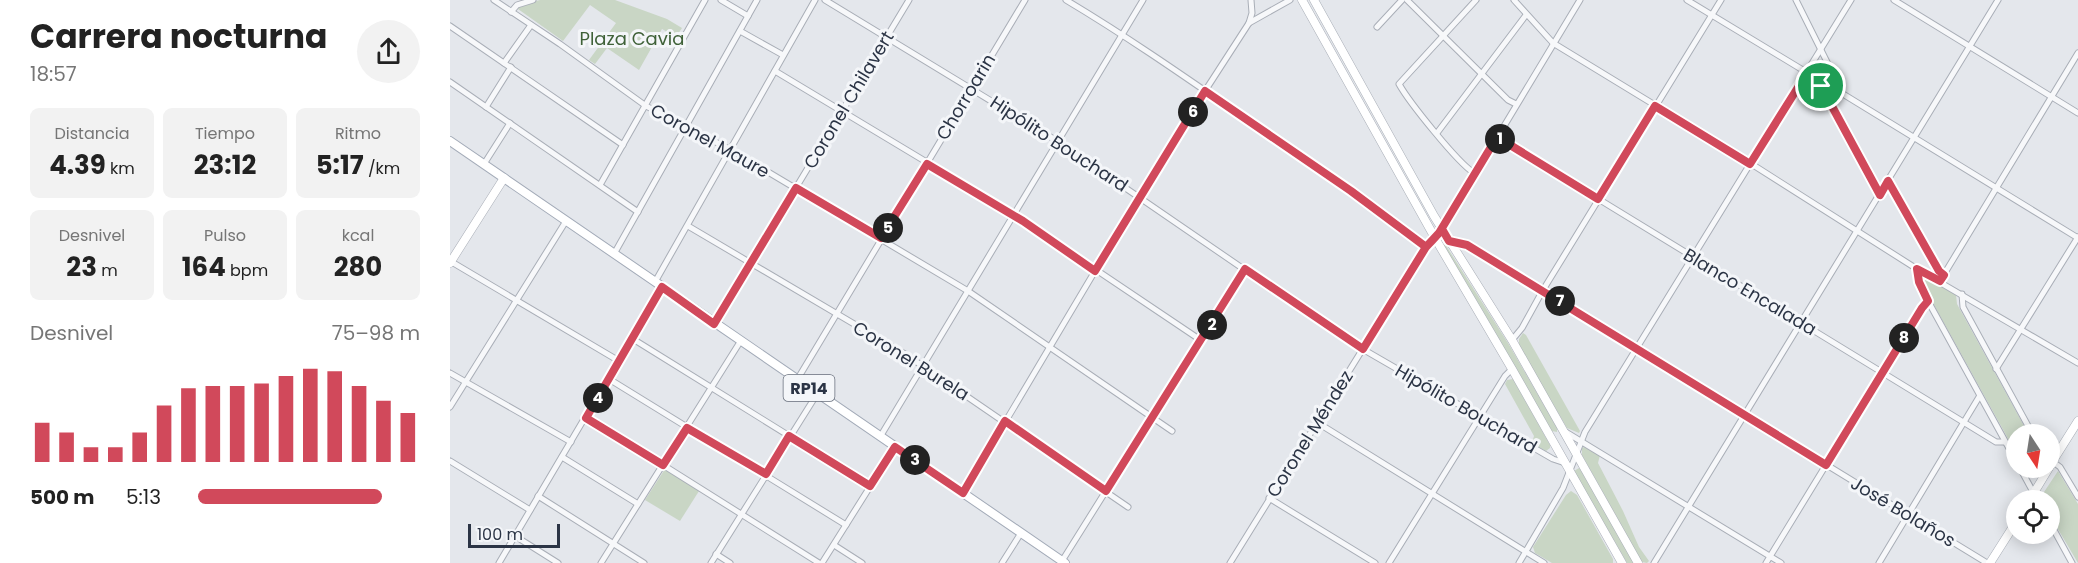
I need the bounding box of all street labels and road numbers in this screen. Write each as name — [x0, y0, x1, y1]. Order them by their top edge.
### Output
street label: Coronel Chilavert — [798, 26, 900, 173]
street label: Chorroarin — [930, 49, 1001, 145]
street label: Hipólito Bouchard — [985, 90, 1133, 198]
street label: Coronel Maure — [646, 97, 774, 184]
street label: Blanco Encalada — [1679, 242, 1821, 341]
street label: Coronel Burela — [848, 315, 974, 406]
street label: Hipólito Bouchard — [1391, 358, 1542, 459]
street label: Coronel Méndez — [1260, 366, 1359, 502]
road number: RP14 — [784, 375, 835, 401]
street label: José Bolaños — [1846, 470, 1960, 553]

